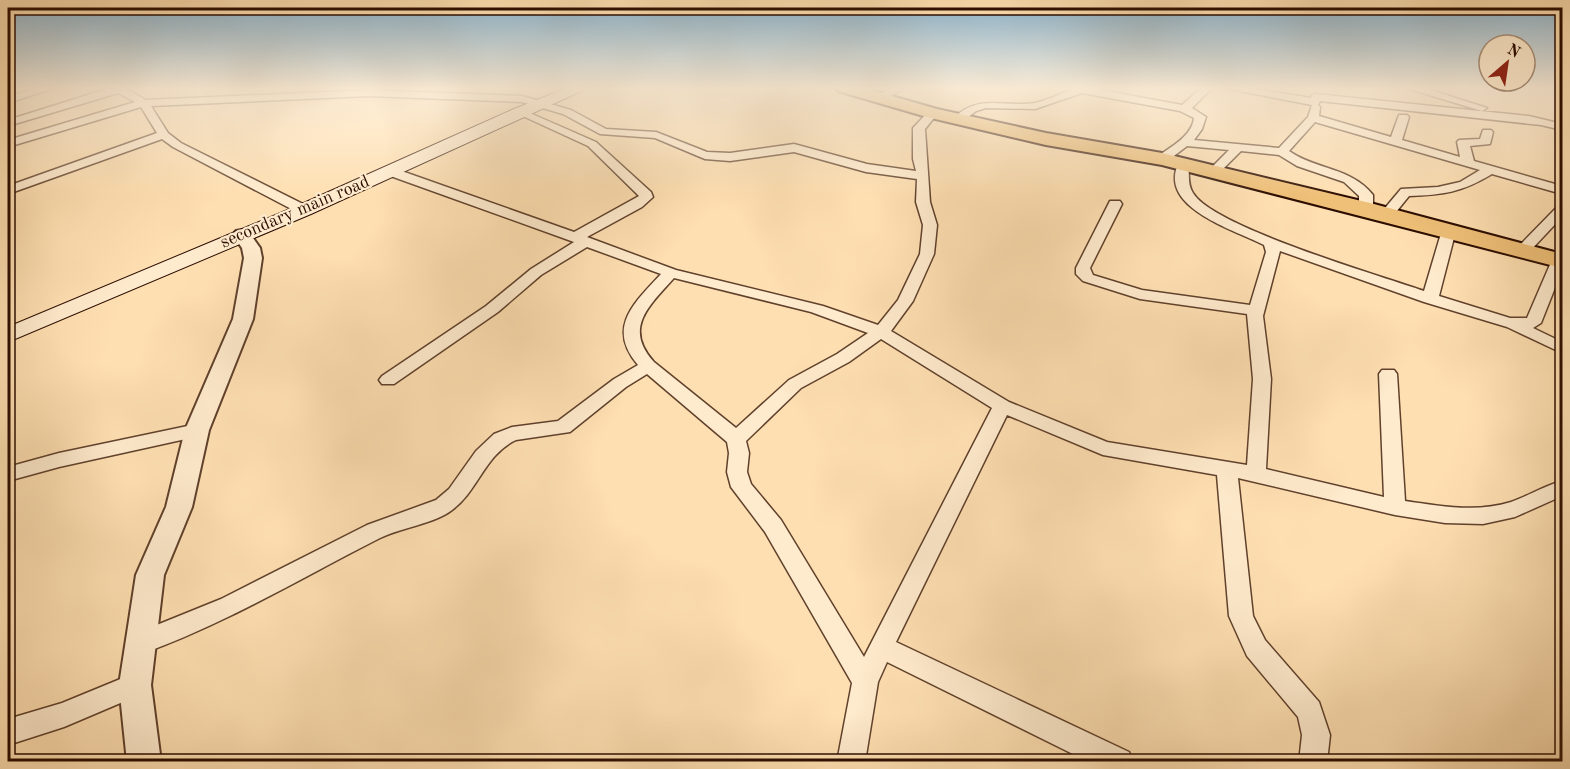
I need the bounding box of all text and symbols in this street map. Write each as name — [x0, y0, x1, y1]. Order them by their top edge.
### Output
north arrow — [1477, 33, 1537, 93]
text: N — [1504, 42, 1523, 62]
street label: secondary main road — [218, 172, 372, 252]

